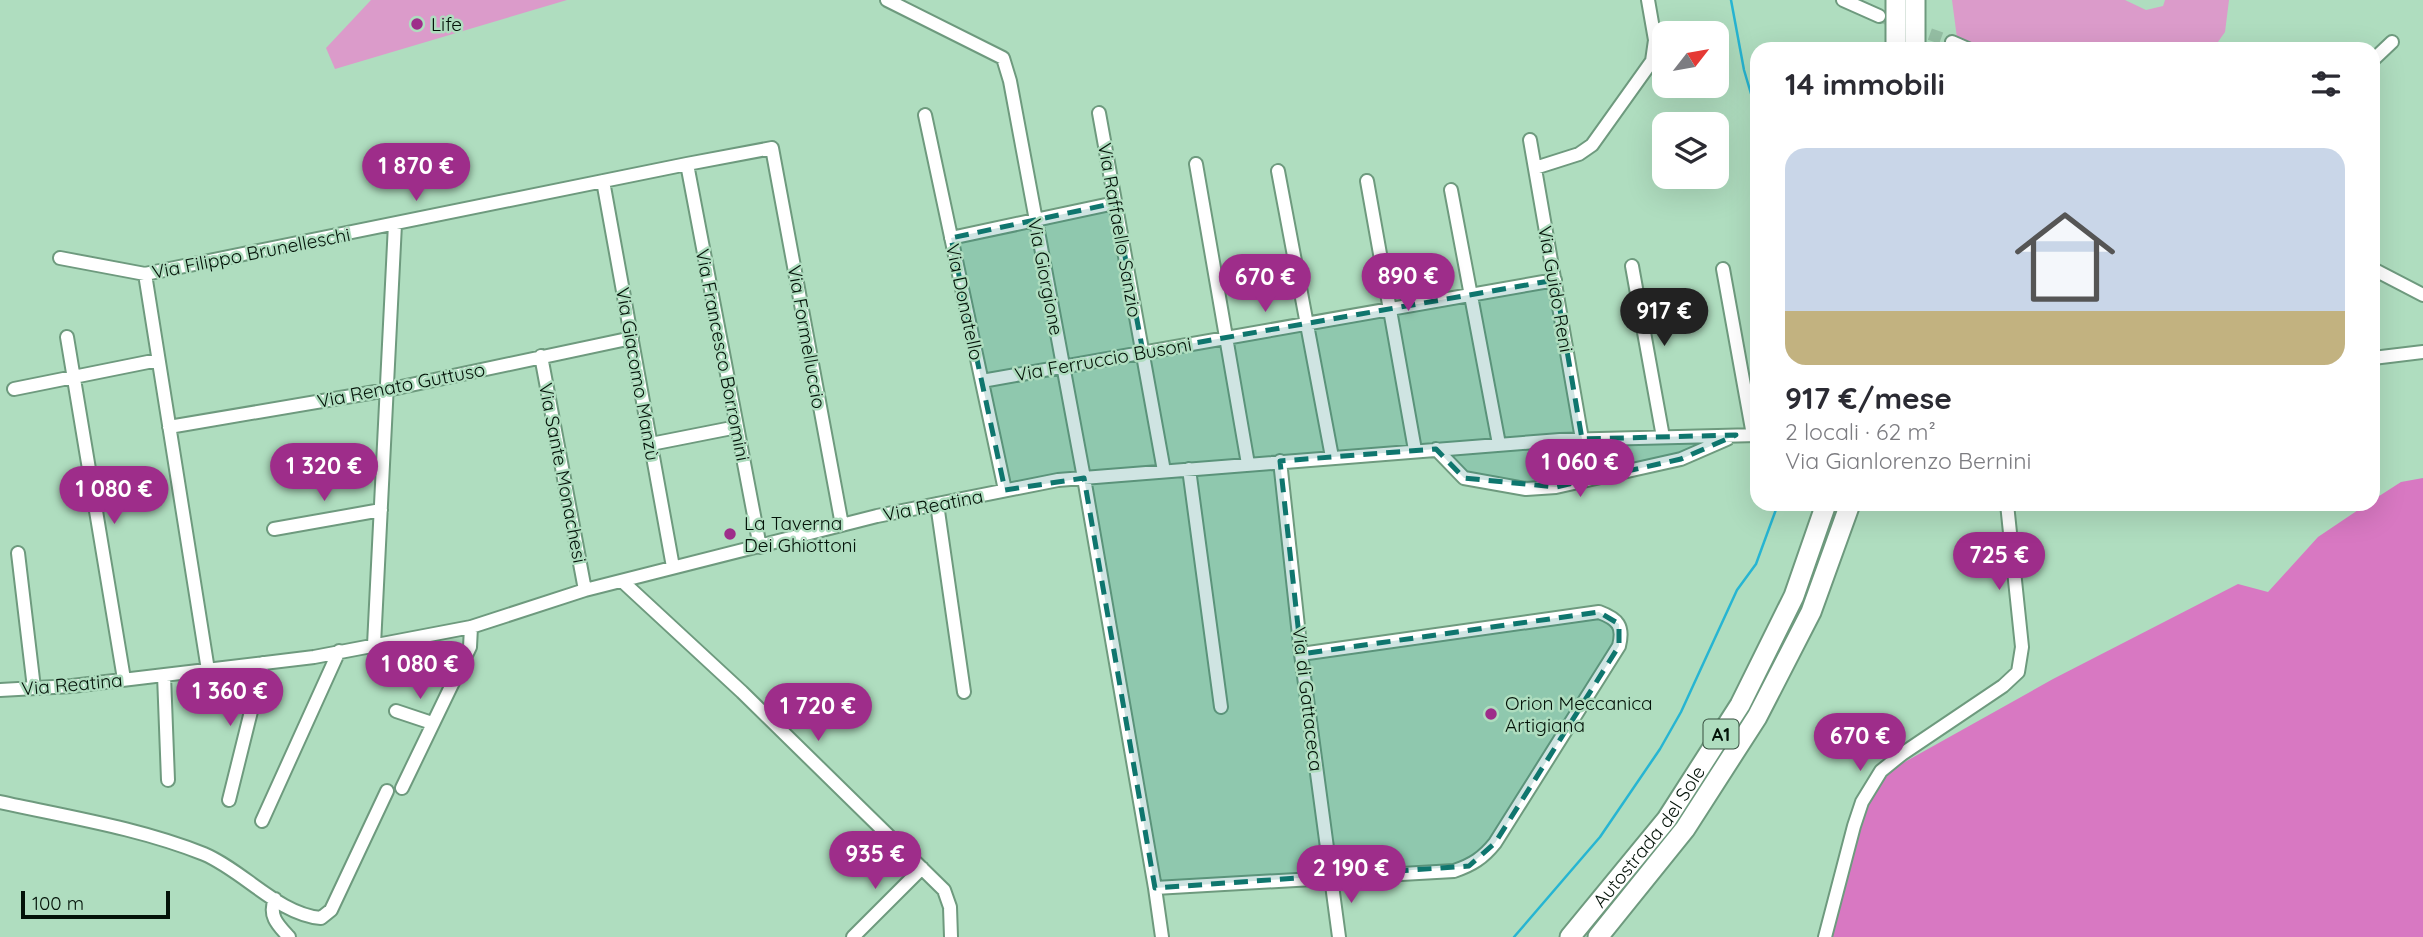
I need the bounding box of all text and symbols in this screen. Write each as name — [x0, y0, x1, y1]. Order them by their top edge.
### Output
place label: Life — [431, 12, 462, 36]
marker: Life — [409, 16, 425, 32]
north arrow — [1652, 21, 1729, 98]
map controls — [1652, 21, 1729, 189]
text: 14 immobili — [1785, 65, 1945, 103]
icon: filters — [2307, 65, 2345, 103]
button: layers — [1652, 112, 1729, 189]
street label: Via Raffaello Sanzio — [1093, 141, 1147, 319]
pin: 1 870 € — [351, 144, 481, 203]
text: 1 870 € — [378, 151, 454, 180]
icon: home — [2002, 194, 2128, 320]
street label: Via Giorgione — [1023, 217, 1069, 337]
street label: Via Filippo Brunelleschi — [150, 222, 352, 284]
street label: Via Guido Reni — [1533, 224, 1579, 354]
street label: Via Donatello — [941, 242, 989, 362]
street label: Via Francesco Borromini — [691, 247, 755, 463]
pin: 670 € — [1216, 254, 1314, 314]
pin: 890 € — [1359, 254, 1457, 313]
text: 890 € — [1378, 261, 1438, 290]
text: 670 € — [1235, 262, 1295, 291]
street label: Via Formelluccio — [783, 263, 831, 411]
street label: Via Giacomo Manzù — [611, 285, 665, 463]
pin: 917 € — [1615, 288, 1713, 348]
text: 917 € — [1636, 296, 1692, 325]
street label: Via Ferruccio Busoni — [1013, 332, 1193, 386]
street label: Via Renato Guttuso — [315, 357, 487, 413]
text: 917 €/mese — [1785, 379, 1952, 417]
street label: Via Sante Monachesi — [534, 381, 592, 565]
text: 2 locali · 62 m² — [1785, 417, 1936, 446]
pin: 1 060 € — [1515, 440, 1645, 499]
pin: 1 320 € — [259, 444, 389, 503]
text: Via Gianlorenzo Bernini — [1785, 446, 2031, 475]
text: 1 060 € — [1541, 447, 1619, 476]
text: 1 320 € — [286, 451, 362, 480]
pin: 1 080 € — [49, 466, 179, 526]
text: 1 080 € — [75, 474, 153, 503]
street label: Via Reatina — [881, 484, 985, 526]
place label: La Taverna Dei Ghiottoni — [744, 511, 857, 557]
marker: La Taverna Dei Ghiottoni — [722, 526, 738, 542]
pin: 725 € — [1950, 532, 2048, 592]
text: 725 € — [1969, 540, 2029, 569]
street label: Via di Gattaceca — [1287, 625, 1329, 773]
pin: 1 080 € — [355, 642, 485, 701]
text: 1 080 € — [381, 649, 459, 678]
street label: Via Reatina — [20, 668, 124, 700]
pin: 1 360 € — [165, 668, 295, 728]
text: 1 360 € — [192, 676, 268, 705]
pin: 1 720 € — [753, 684, 883, 743]
text: 1 720 € — [780, 691, 856, 720]
place label: Orion Meccanica Artigiana — [1505, 691, 1653, 737]
marker: Orion Meccanica Artigiana — [1483, 706, 1499, 722]
pin: 670 € — [1811, 714, 1909, 773]
road number: A1 — [1704, 720, 1738, 748]
text: 670 € — [1830, 721, 1890, 750]
street label: Autostrada del Sole — [1587, 761, 1710, 912]
pin: 935 € — [826, 832, 924, 891]
text: 935 € — [845, 839, 905, 868]
pin: 2 190 € — [1286, 846, 1416, 905]
text: 2 190 € — [1313, 853, 1389, 882]
scale bar — [21, 888, 170, 920]
text: 100 m — [32, 891, 84, 915]

